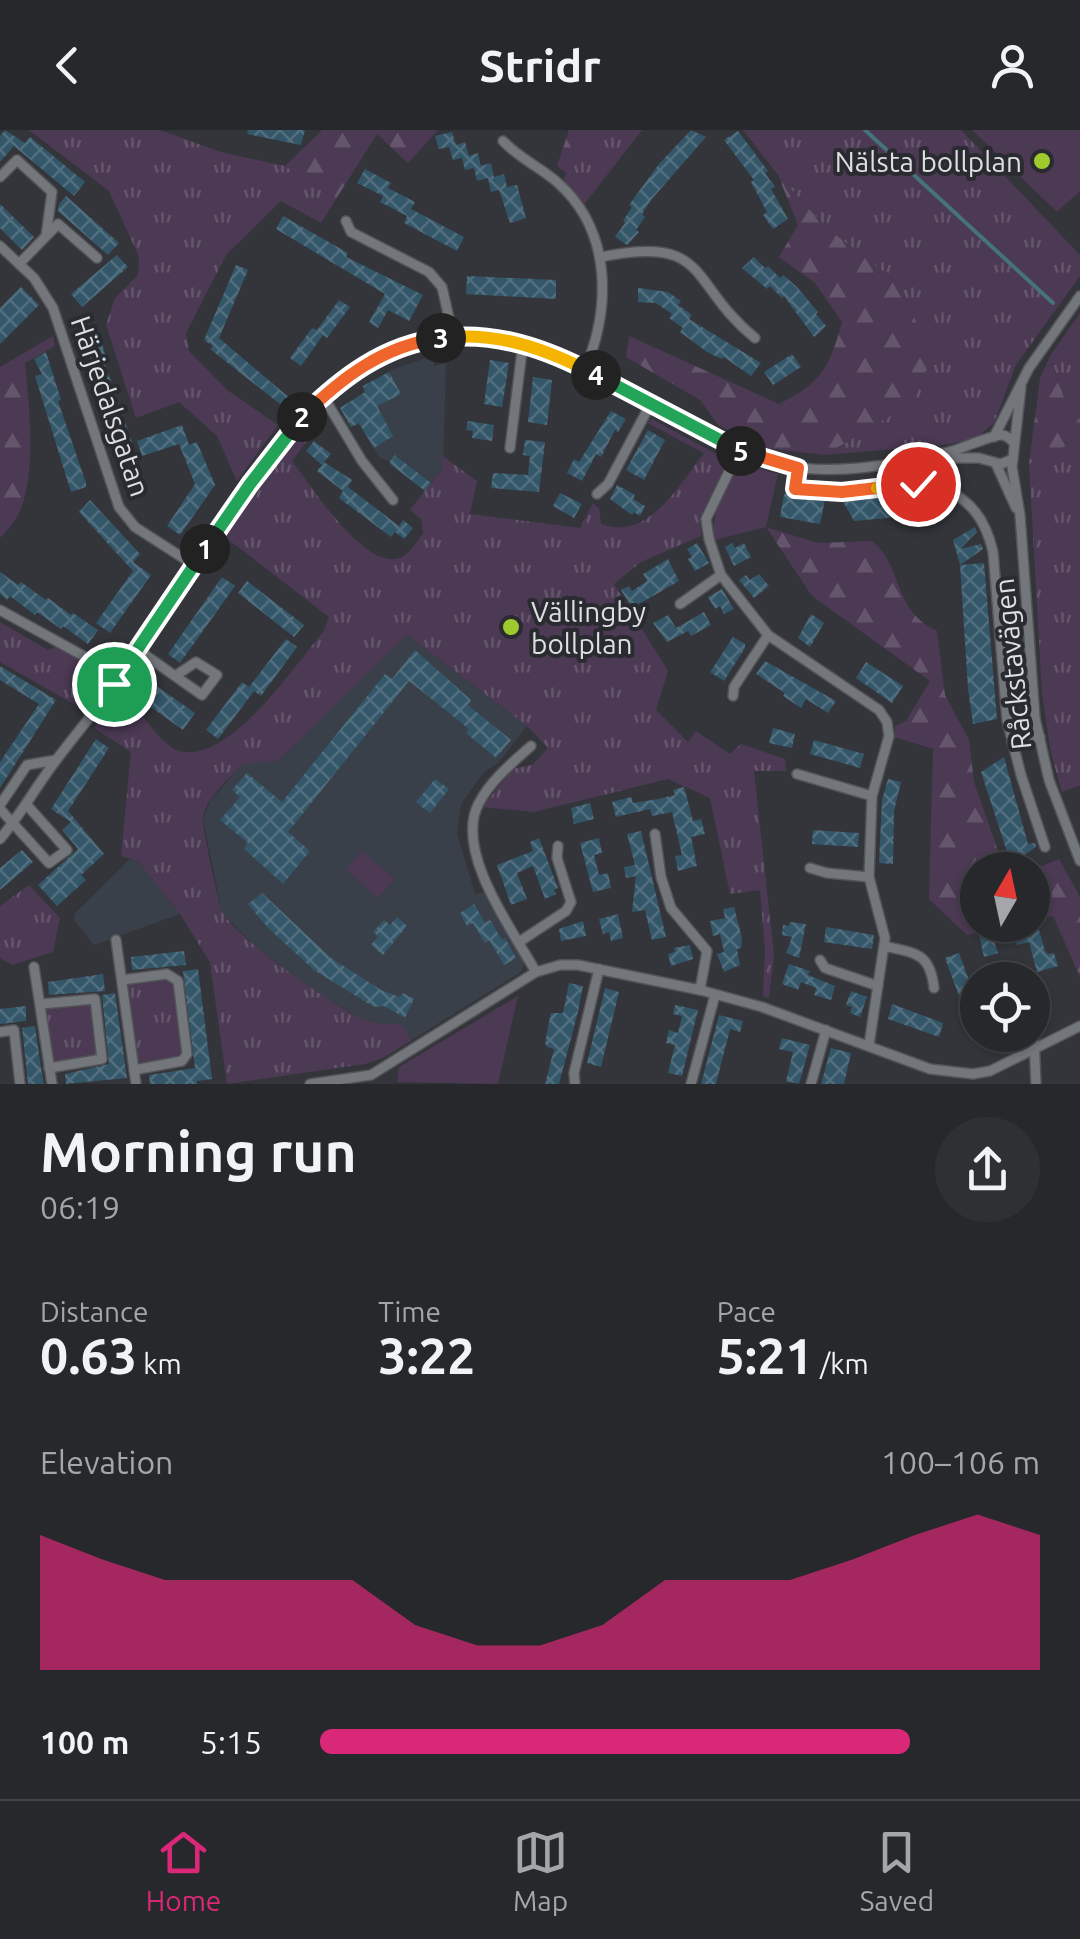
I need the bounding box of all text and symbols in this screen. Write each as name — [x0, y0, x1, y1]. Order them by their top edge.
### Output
icon: back — [40, 38, 95, 93]
icon: person — [985, 38, 1040, 93]
text: Stridr — [479, 40, 601, 91]
place label: Nälsta bollplan — [835, 146, 1022, 177]
marker: Nälsta bollplan — [1031, 150, 1053, 172]
street label: Härjedalsgatan — [66, 312, 156, 500]
pin: 3 — [416, 313, 466, 363]
text: 3 — [433, 322, 449, 353]
pin: 4 — [571, 350, 621, 400]
text: 4 — [588, 359, 604, 390]
pin: 2 — [277, 392, 327, 442]
text: 2 — [294, 401, 310, 432]
pin: 5 — [716, 426, 766, 476]
text: 5 — [733, 435, 749, 466]
pin — [876, 442, 961, 527]
icon: check — [891, 457, 946, 512]
pin: 1 — [180, 524, 230, 574]
text: 1 — [197, 533, 213, 564]
street label: Råckstavägen — [988, 577, 1036, 751]
place label: Vällingby bollplan — [531, 596, 646, 659]
marker: Vällingby bollplan — [500, 616, 522, 638]
pin — [72, 642, 157, 727]
icon: arrive — [87, 657, 142, 712]
north arrow — [960, 852, 1050, 942]
map controls — [960, 852, 1050, 1052]
button: locate — [960, 962, 1050, 1052]
button: share — [935, 1117, 1040, 1222]
text: Morning run — [40, 1121, 357, 1182]
text: 06:19 — [40, 1189, 120, 1225]
text: Distance — [40, 1296, 148, 1327]
text: Time — [378, 1296, 441, 1327]
text: Pace — [717, 1296, 776, 1327]
text: 0.63 — [40, 1327, 137, 1383]
text: 3:22 — [378, 1327, 475, 1383]
text: 5:21 — [717, 1327, 814, 1383]
text: km — [137, 1348, 182, 1379]
text: /km — [814, 1348, 869, 1379]
text: Elevation — [40, 1444, 173, 1480]
text: 100–106 m — [881, 1444, 1040, 1480]
text: 100 m — [40, 1724, 129, 1760]
text: 5:15 — [200, 1724, 262, 1760]
tab: Home — [146, 1825, 221, 1916]
tab: Map — [513, 1825, 568, 1916]
tab: Saved — [860, 1825, 934, 1916]

